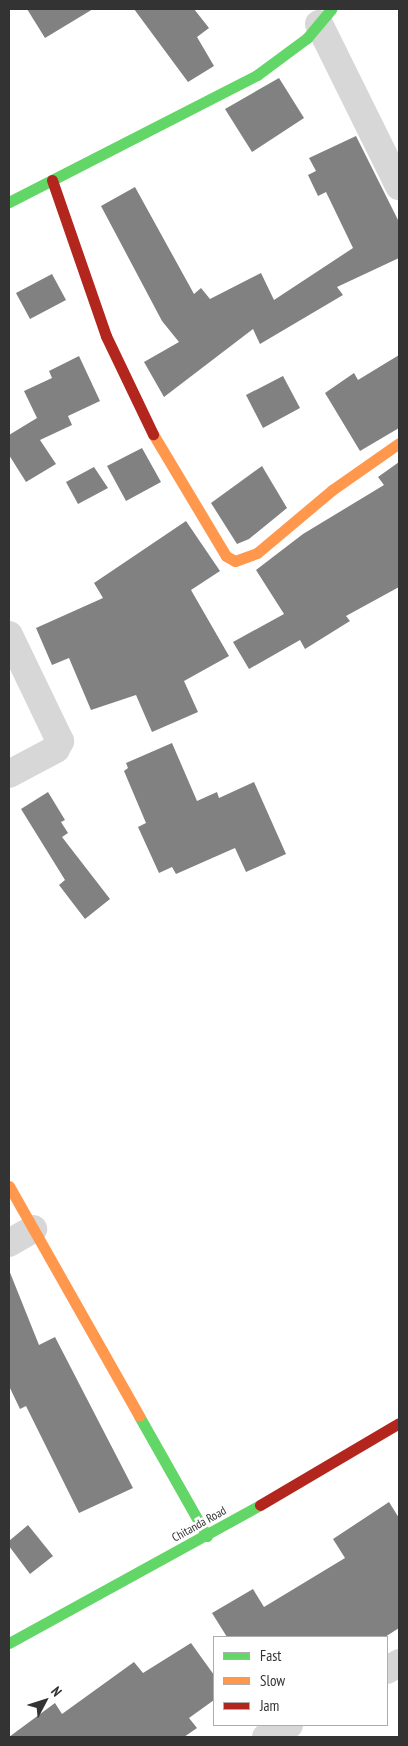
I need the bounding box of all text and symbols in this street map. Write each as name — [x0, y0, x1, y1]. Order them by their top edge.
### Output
street label: Chitanda Road — [169, 1503, 229, 1545]
legend — [213, 1636, 388, 1726]
text: Fast — [260, 1646, 281, 1665]
text: Slow — [260, 1671, 285, 1690]
north arrow — [20, 1676, 70, 1726]
text: N — [47, 1683, 66, 1700]
text: Jam — [260, 1696, 279, 1715]

